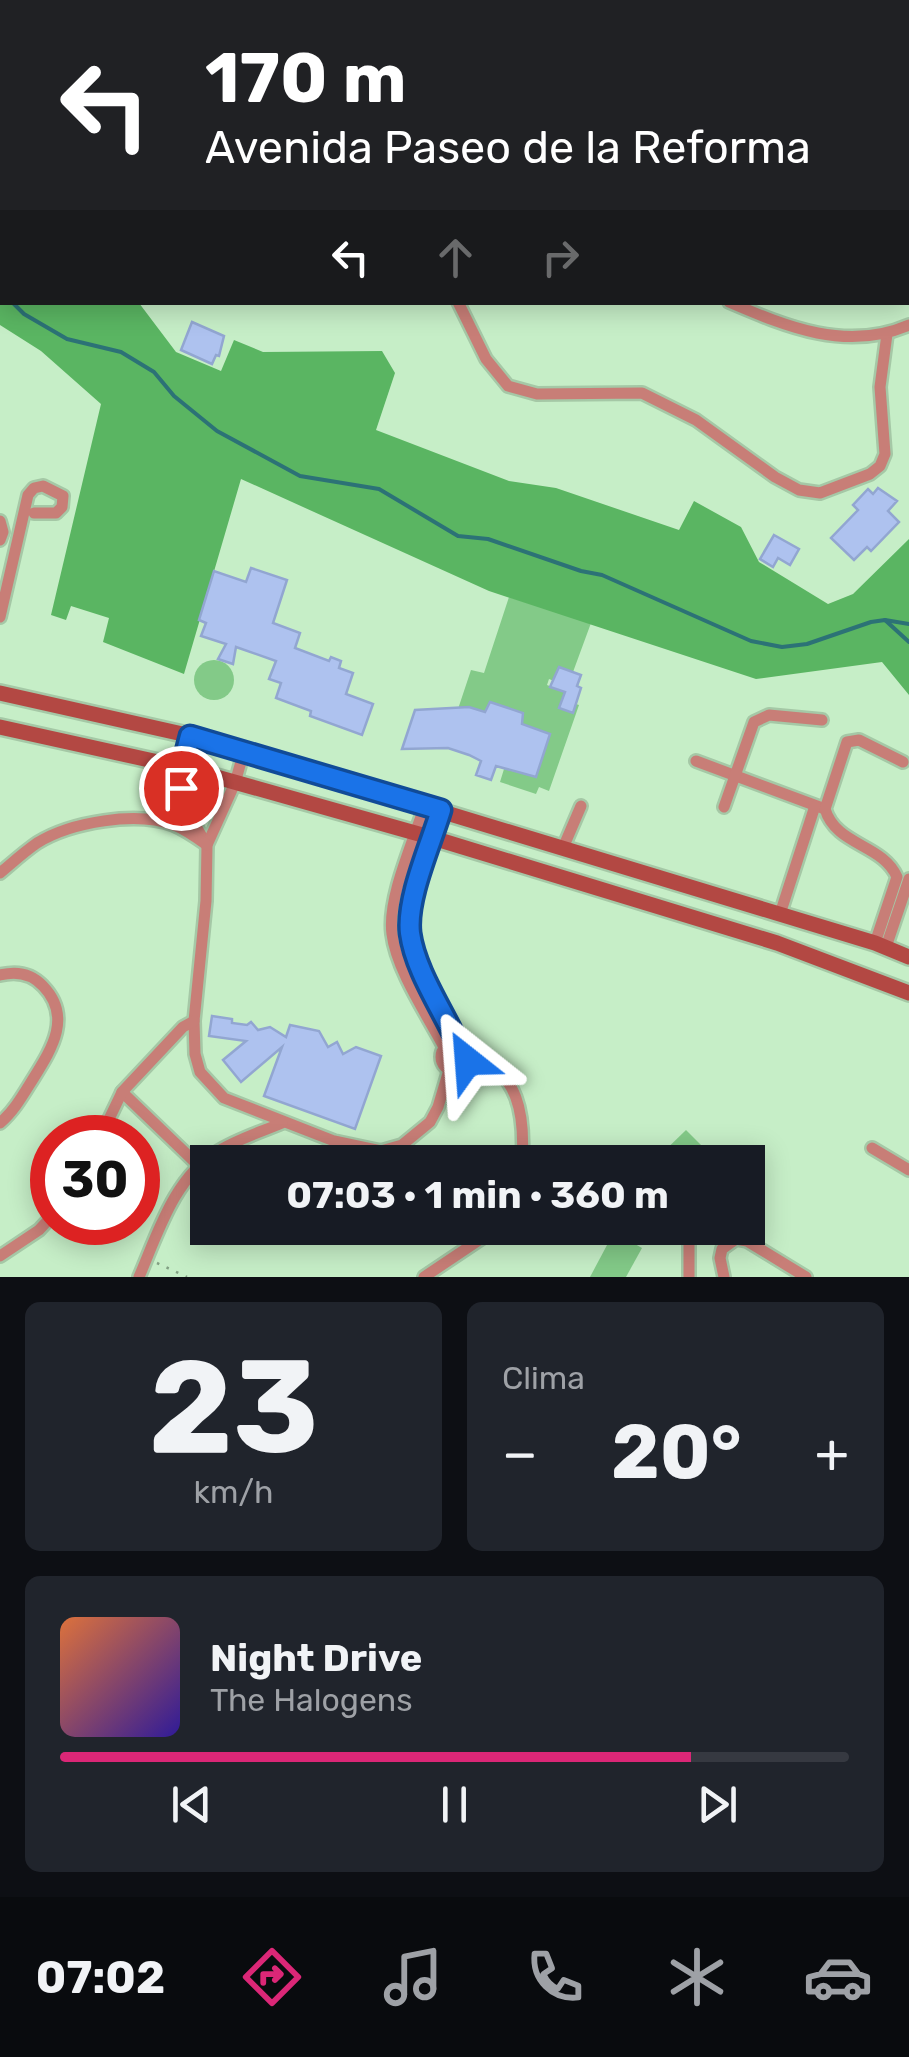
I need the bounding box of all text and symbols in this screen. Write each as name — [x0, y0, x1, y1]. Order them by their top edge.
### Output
text: 170 m — [205, 37, 407, 120]
icon: left — [40, 40, 170, 170]
text: Avenida Paseo de la Reforma — [205, 121, 811, 174]
icon: left — [323, 230, 378, 285]
icon: ahead — [428, 230, 483, 285]
icon: right — [533, 230, 588, 285]
pin — [139, 746, 224, 831]
icon: arrive — [154, 761, 209, 816]
position arrow — [416, 1009, 520, 1113]
speed limit sign: 30 — [30, 1115, 160, 1245]
text: 07:03 · 1 min · 360 m — [286, 1172, 669, 1218]
text: 23 — [148, 1330, 319, 1485]
text: Clima — [502, 1359, 585, 1397]
text: 20° — [611, 1408, 742, 1497]
text: − — [502, 1421, 538, 1486]
text: + — [815, 1421, 849, 1486]
text: km/h — [194, 1473, 273, 1511]
text: Night Drive — [210, 1635, 422, 1681]
text: The Halogens — [210, 1681, 413, 1719]
icon: previous — [164, 1777, 219, 1832]
icon: pause — [427, 1777, 482, 1832]
icon: next — [690, 1777, 745, 1832]
icon: directions — [237, 1942, 307, 2012]
icon: music — [378, 1942, 448, 2012]
icon: phone — [520, 1942, 590, 2012]
icon: climate — [662, 1942, 732, 2012]
icon: car — [803, 1942, 873, 2012]
text: 07:02 — [36, 1951, 165, 2004]

